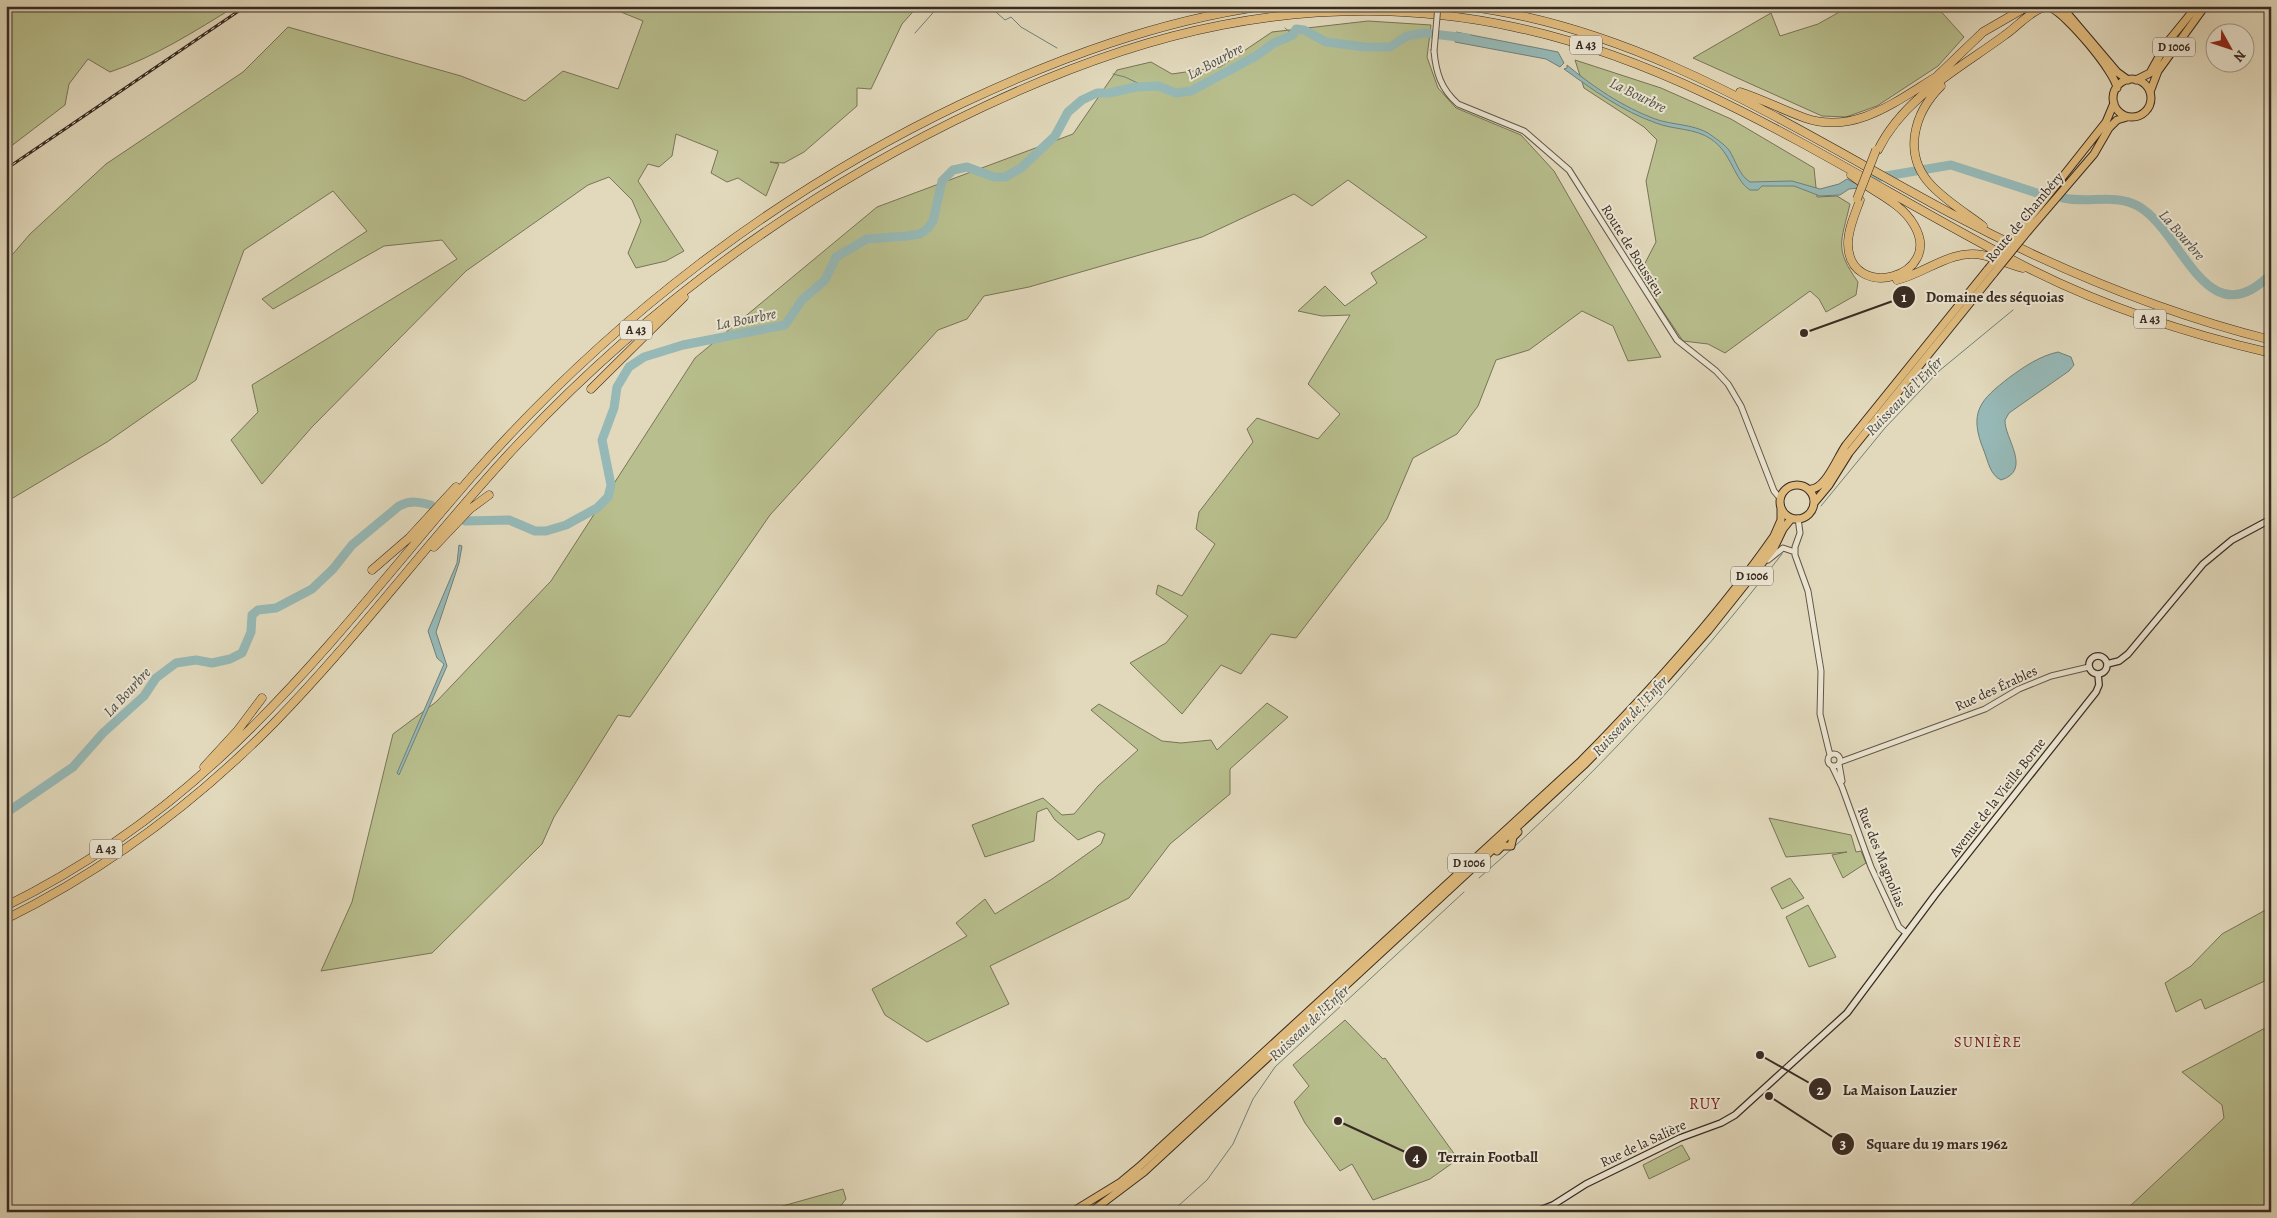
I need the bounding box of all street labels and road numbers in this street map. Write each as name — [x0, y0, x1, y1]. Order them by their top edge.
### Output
road number: A 43 — [1570, 36, 1602, 54]
road number: D 1006 — [2153, 38, 2195, 56]
street label: Route de Chambéry — [1981, 168, 2068, 267]
street label: Route de Boussieu — [1597, 201, 1669, 300]
road number: A 43 — [2134, 310, 2166, 328]
road number: A 43 — [620, 320, 652, 340]
road number: D 1006 — [1731, 566, 1773, 586]
street label: Rue des Érables — [1952, 661, 2041, 716]
street label: Avenue de la Vieille Borne — [1944, 734, 2050, 862]
street label: Rue des Magnolias — [1853, 804, 1910, 910]
road number: A 43 — [90, 840, 122, 859]
road number: D 1006 — [1448, 854, 1490, 872]
street label: Rue de la Salière — [1597, 1115, 1689, 1172]

